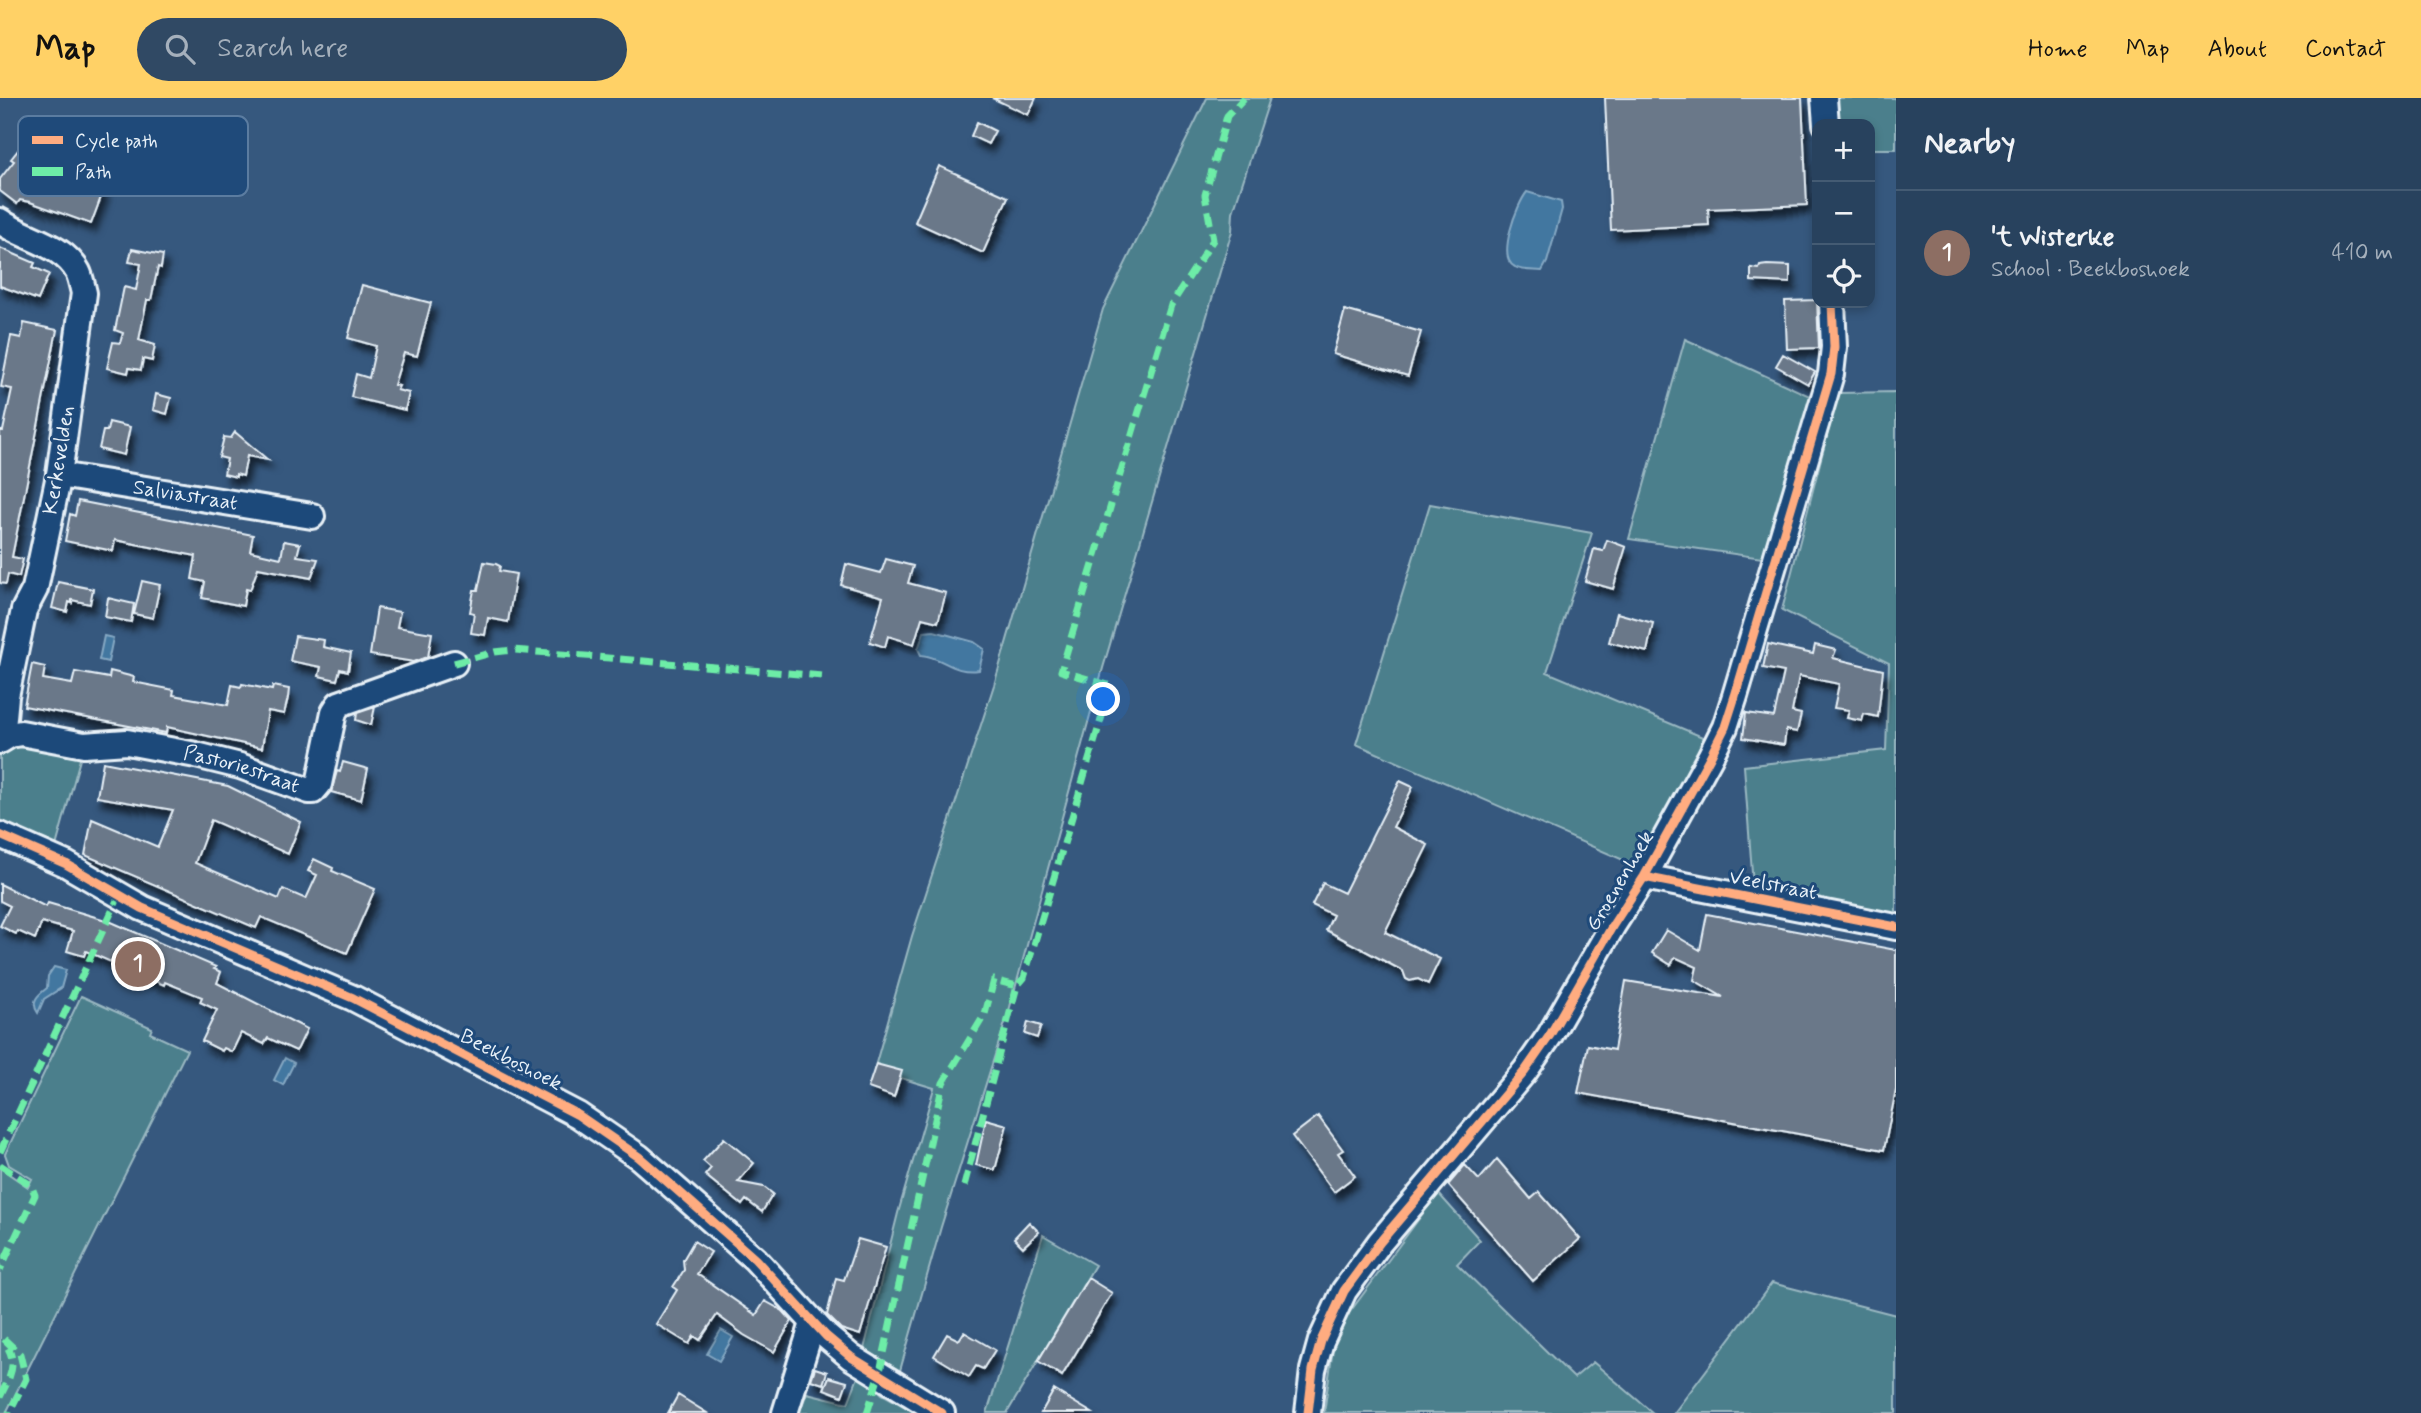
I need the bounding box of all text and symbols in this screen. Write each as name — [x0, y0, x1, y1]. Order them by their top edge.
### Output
search box — [137, 18, 627, 81]
text: Map — [35, 27, 95, 71]
icon: search — [161, 30, 199, 68]
text: Search here — [217, 32, 348, 66]
text: Home — [2028, 34, 2088, 65]
text: Map — [2126, 34, 2170, 65]
text: About — [2208, 34, 2267, 65]
text: Contact — [2305, 34, 2386, 65]
legend — [18, 116, 248, 196]
map controls — [1812, 119, 1875, 308]
button: + — [1812, 119, 1875, 182]
text: Nearby — [1924, 124, 2015, 163]
text: Cycle path — [75, 129, 158, 154]
text: Path — [75, 160, 112, 185]
button: − — [1812, 182, 1875, 245]
text: 't Wisterke — [1991, 221, 2115, 255]
text: 1 — [1942, 238, 1952, 268]
text: 410 m — [2331, 238, 2393, 268]
button: locate — [1812, 245, 1875, 308]
text: School · Beekboshoek — [1991, 255, 2190, 285]
street label: Kerkevelden — [37, 404, 81, 516]
street label: Salviastraat — [131, 473, 240, 518]
your location — [1086, 682, 1120, 716]
street label: Pastoriestraat — [181, 739, 304, 800]
street label: Groenenhoek — [1579, 825, 1661, 936]
street label: Veelstraat — [1727, 863, 1819, 907]
pin: 1 — [115, 938, 161, 990]
street label: Beekboshoek — [455, 1022, 567, 1098]

